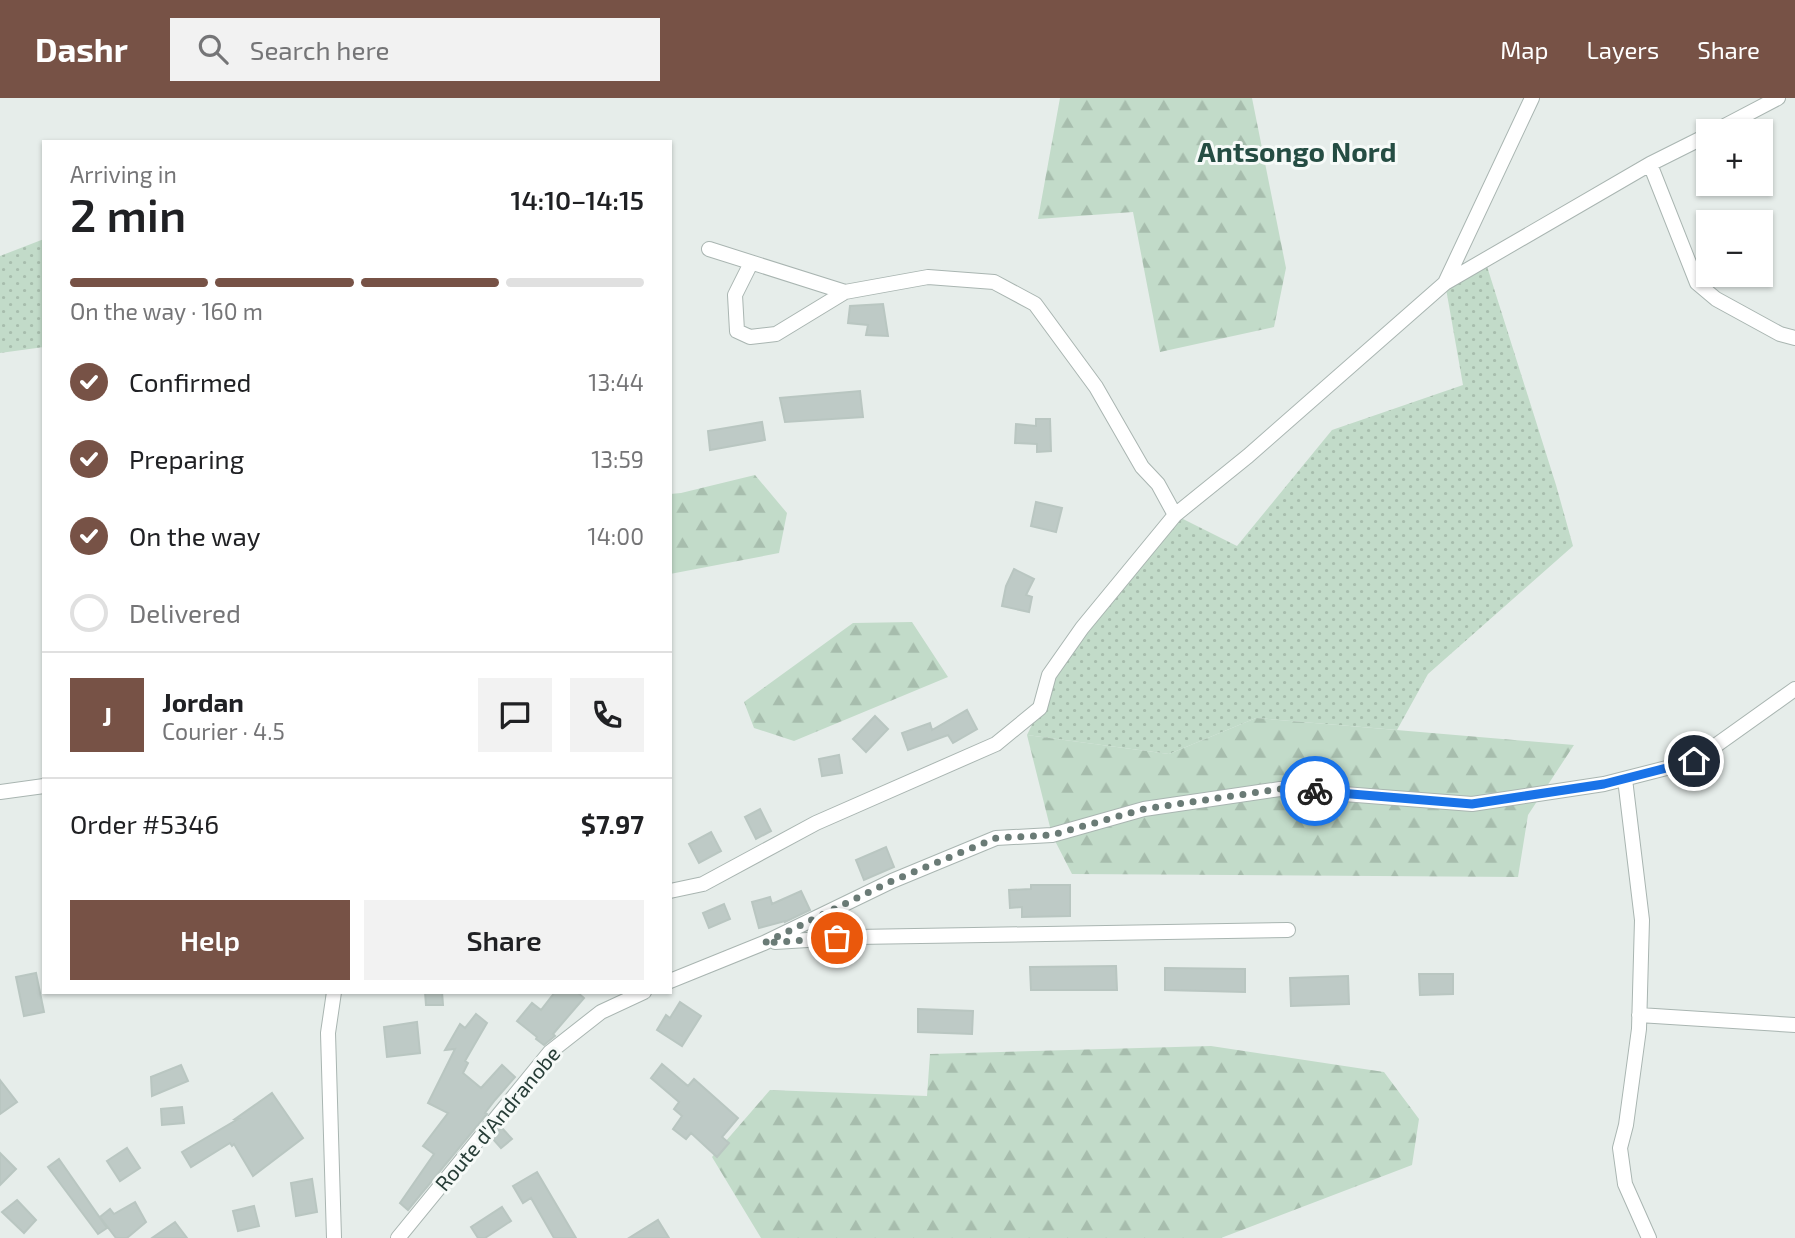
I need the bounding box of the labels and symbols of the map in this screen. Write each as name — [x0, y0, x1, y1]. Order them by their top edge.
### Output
district label: Antsongo Nord — [1198, 134, 1396, 168]
pin — [1664, 731, 1724, 791]
courier — [1280, 756, 1350, 826]
pin — [807, 908, 867, 968]
street label: Route d'Andranobe — [429, 1041, 565, 1195]

